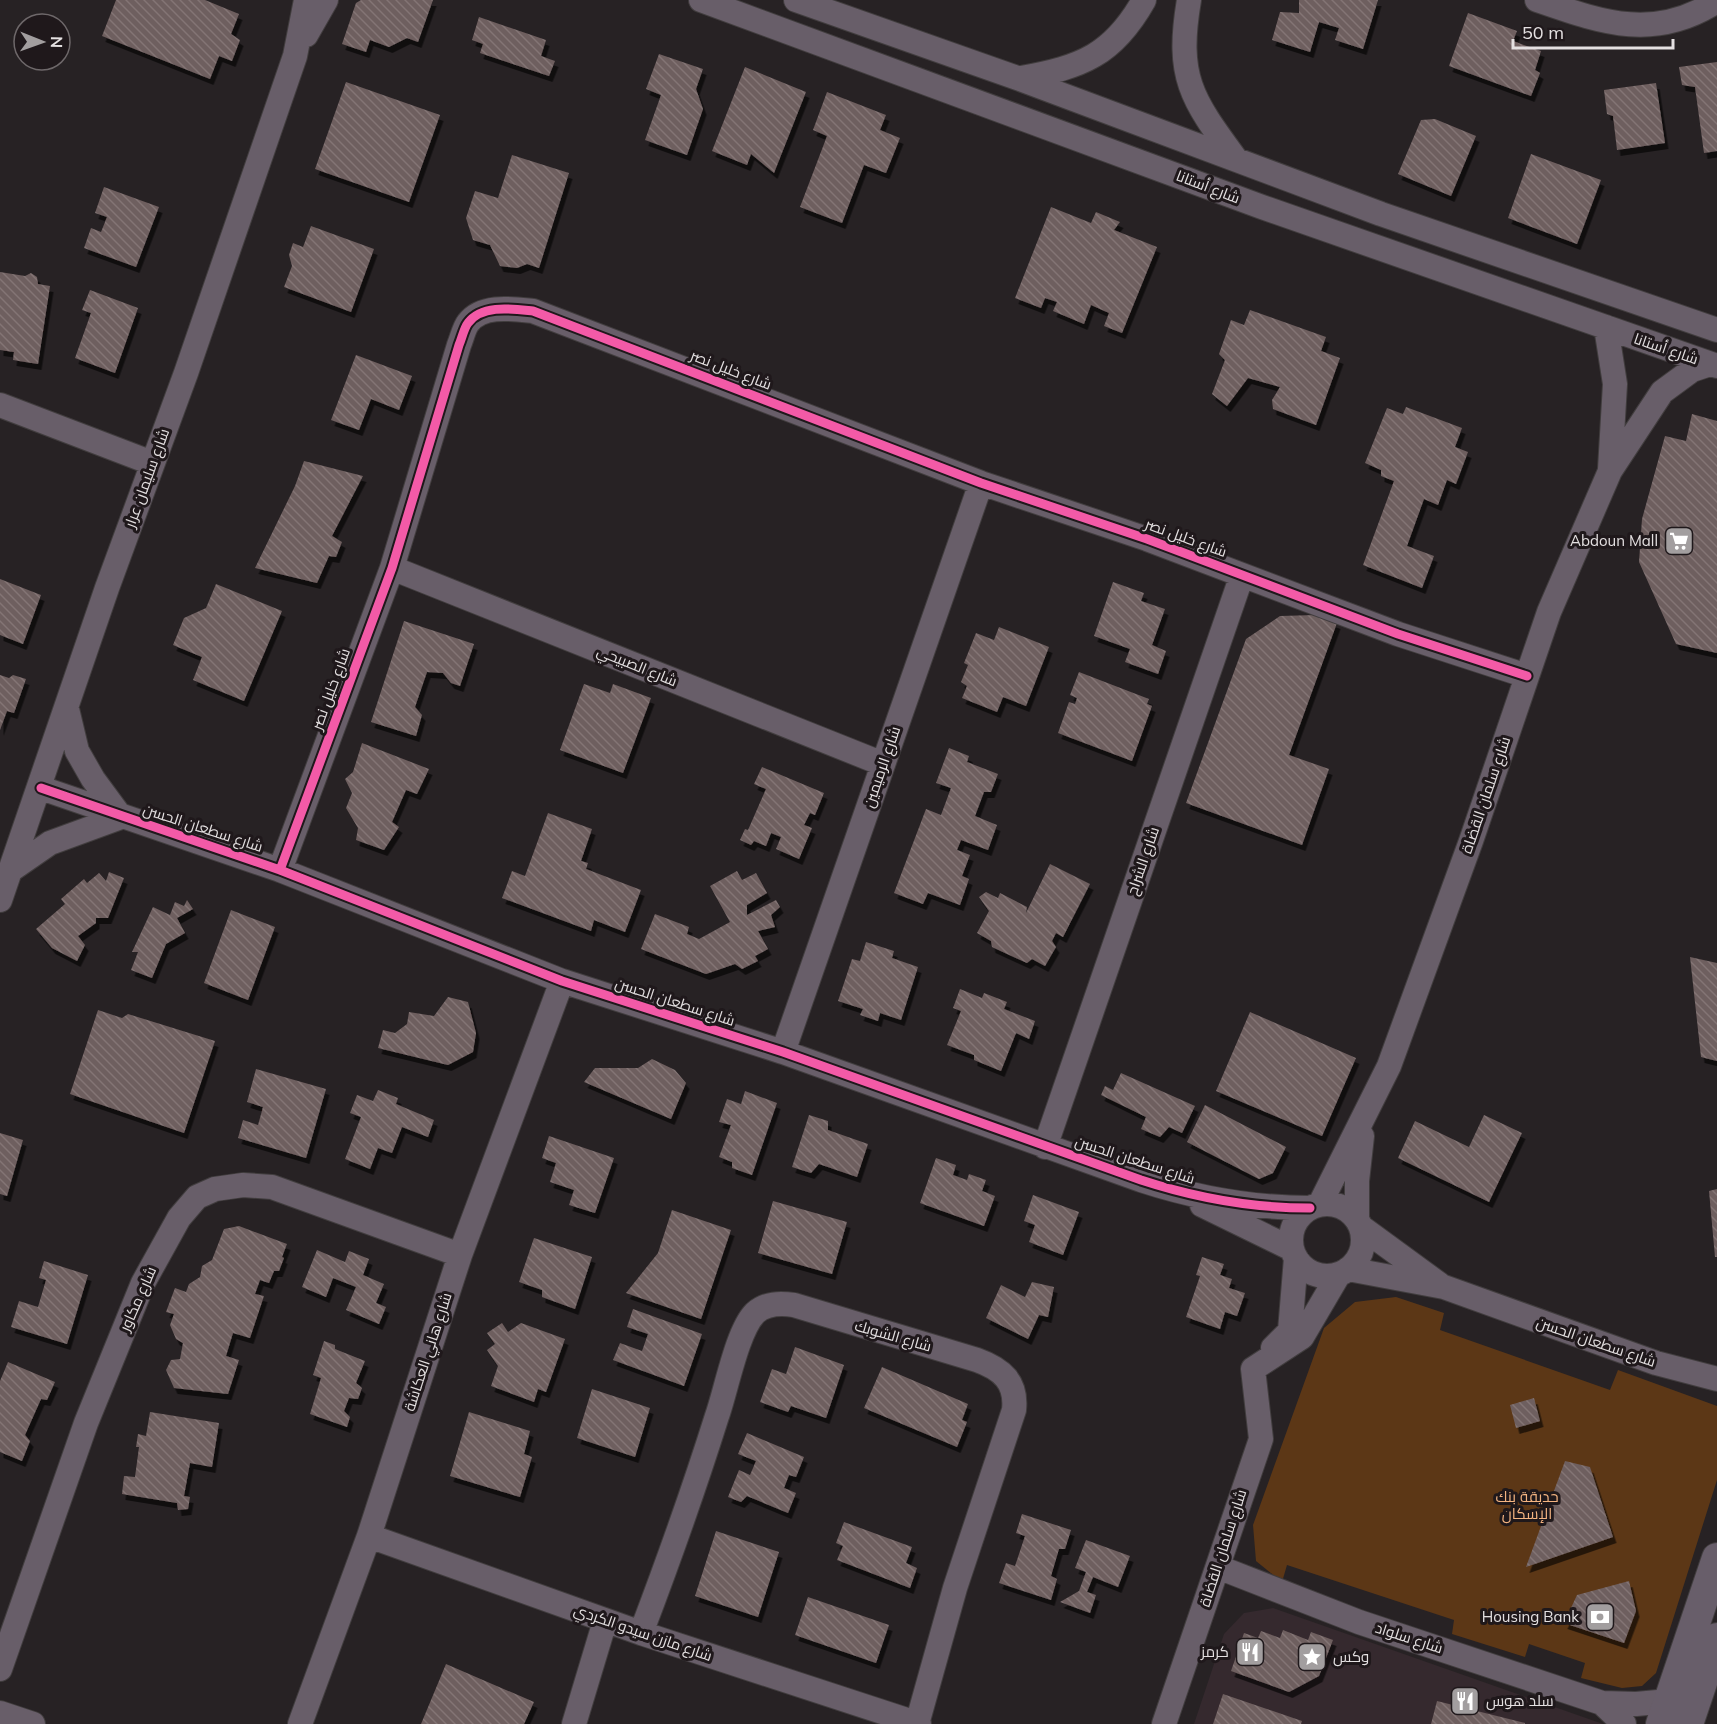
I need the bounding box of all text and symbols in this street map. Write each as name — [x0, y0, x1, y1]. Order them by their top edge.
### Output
north arrow — [12, 12, 72, 72]
scale bar — [1513, 12, 1674, 50]
text: 50 m — [1522, 21, 1564, 44]
text: N — [47, 36, 67, 48]
street label: شارع أستانا — [1173, 166, 1243, 209]
street label: شارع أستانا — [1631, 329, 1701, 370]
street label: شارع خليل نصر — [686, 345, 775, 396]
street label: شارع سليمان عرار — [119, 426, 175, 532]
street label: شارع خليل نصر — [1141, 514, 1230, 563]
supermarket icon: Abdoun Mall — [1663, 525, 1695, 557]
place label: Abdoun Mall — [1570, 531, 1658, 550]
street label: شارع الصبيحي — [593, 641, 680, 693]
street label: شارع خليل نصر — [307, 645, 356, 734]
street label: شارع الرميمين — [859, 724, 906, 811]
street label: شارع سلمان القضاة — [1457, 734, 1516, 856]
street label: شارع سطعان الحسن — [140, 799, 265, 858]
street label: شارع الشراح — [1122, 824, 1165, 898]
street label: شارع سطعان الحسن — [612, 973, 737, 1032]
street label: شارع سطعان الحسن — [1072, 1131, 1197, 1190]
street label: شارع مكاور — [114, 1263, 162, 1336]
street label: شارع هاني العكاشة — [399, 1290, 459, 1414]
street label: شارع سطعان الحسن — [1533, 1312, 1658, 1373]
street label: شارع الشوبك — [852, 1316, 934, 1357]
street label: شارع سلمان القضاة — [1195, 1487, 1252, 1609]
park label: حديقة بنك الإسكان — [1495, 1487, 1559, 1524]
street label: شارع مازن سيدو الكردي — [571, 1600, 715, 1668]
bank icon: Housing Bank — [1584, 1601, 1616, 1633]
place label: Housing Bank — [1482, 1607, 1579, 1626]
street label: شارع سلواد — [1372, 1618, 1445, 1659]
restaurant icon: كرمز — [1234, 1636, 1266, 1668]
place icon: وكس — [1296, 1641, 1328, 1673]
place label: كرمز — [1200, 1642, 1229, 1661]
place label: وكس — [1333, 1647, 1369, 1667]
restaurant icon: سلد هوس — [1449, 1685, 1481, 1717]
place label: سلد هوس — [1486, 1691, 1554, 1711]

